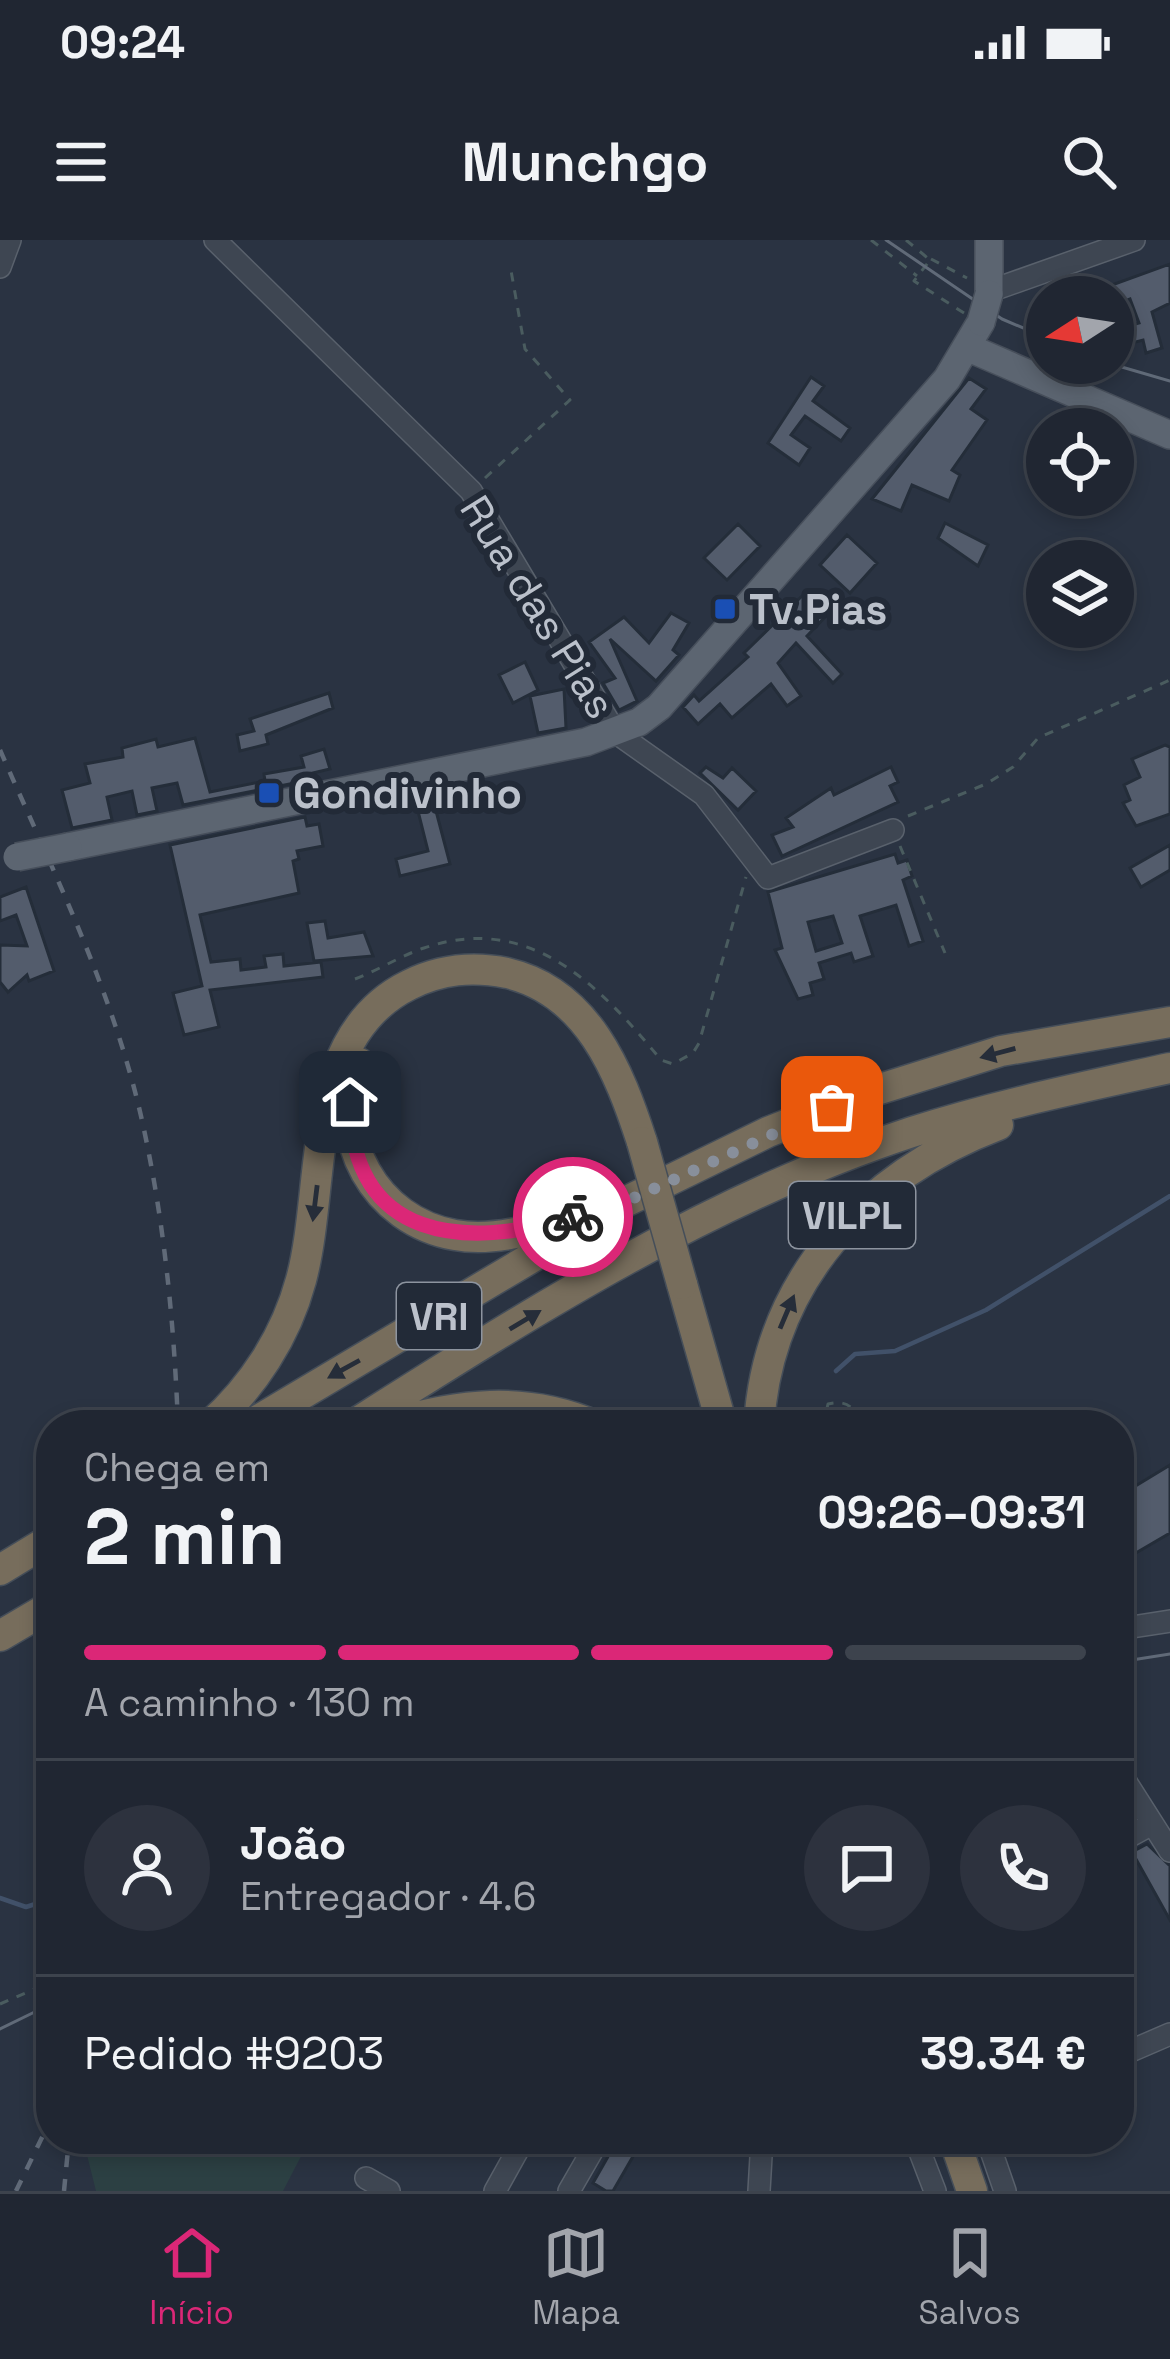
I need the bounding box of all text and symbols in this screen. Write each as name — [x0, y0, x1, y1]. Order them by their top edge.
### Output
text: 09:24 — [60, 14, 185, 71]
text: Munchgo — [462, 128, 708, 197]
icon: menu — [48, 129, 114, 195]
icon: search — [1056, 129, 1122, 195]
north arrow — [1026, 276, 1134, 384]
map controls — [1026, 276, 1134, 648]
button: locate — [1026, 408, 1134, 516]
street label: Rua das Pias — [449, 486, 627, 728]
button: layers — [1026, 540, 1134, 648]
place label: Tv.Pias — [749, 583, 887, 636]
marker: Tv.Pias — [712, 596, 738, 622]
place label: Gondivinho — [293, 767, 522, 820]
marker: Gondivinho — [256, 780, 282, 806]
one-way arrow — [980, 1045, 1017, 1064]
pin — [299, 1051, 401, 1153]
pin — [781, 1056, 883, 1158]
icon: home — [317, 1069, 383, 1135]
icon: bag — [799, 1074, 865, 1140]
courier — [513, 1157, 633, 1277]
road number: VILPL — [789, 1182, 915, 1248]
icon: bike — [540, 1184, 606, 1250]
one-way arrow — [306, 1185, 325, 1222]
road number: VRI — [397, 1283, 481, 1349]
one-way arrow — [778, 1294, 798, 1329]
one-way arrow — [508, 1310, 542, 1331]
one-way arrow — [327, 1358, 361, 1379]
text: Chega em — [84, 1443, 270, 1492]
text: 09:26–09:31 — [818, 1484, 1086, 1541]
text: 2 min — [84, 1487, 286, 1587]
text: A caminho · 130 m — [84, 1678, 415, 1727]
button: person — [84, 1805, 210, 1931]
button: chat — [804, 1805, 930, 1931]
button: phone — [960, 1805, 1086, 1931]
text: João — [240, 1815, 346, 1872]
text: Entregador · 4.6 — [240, 1872, 536, 1921]
text: Pedido #9203 — [84, 2025, 384, 2082]
text: 39.34 € — [920, 2025, 1086, 2082]
tab: Início — [149, 2220, 234, 2334]
tab: Mapa — [532, 2220, 620, 2334]
tab: Salvos — [919, 2220, 1021, 2334]

